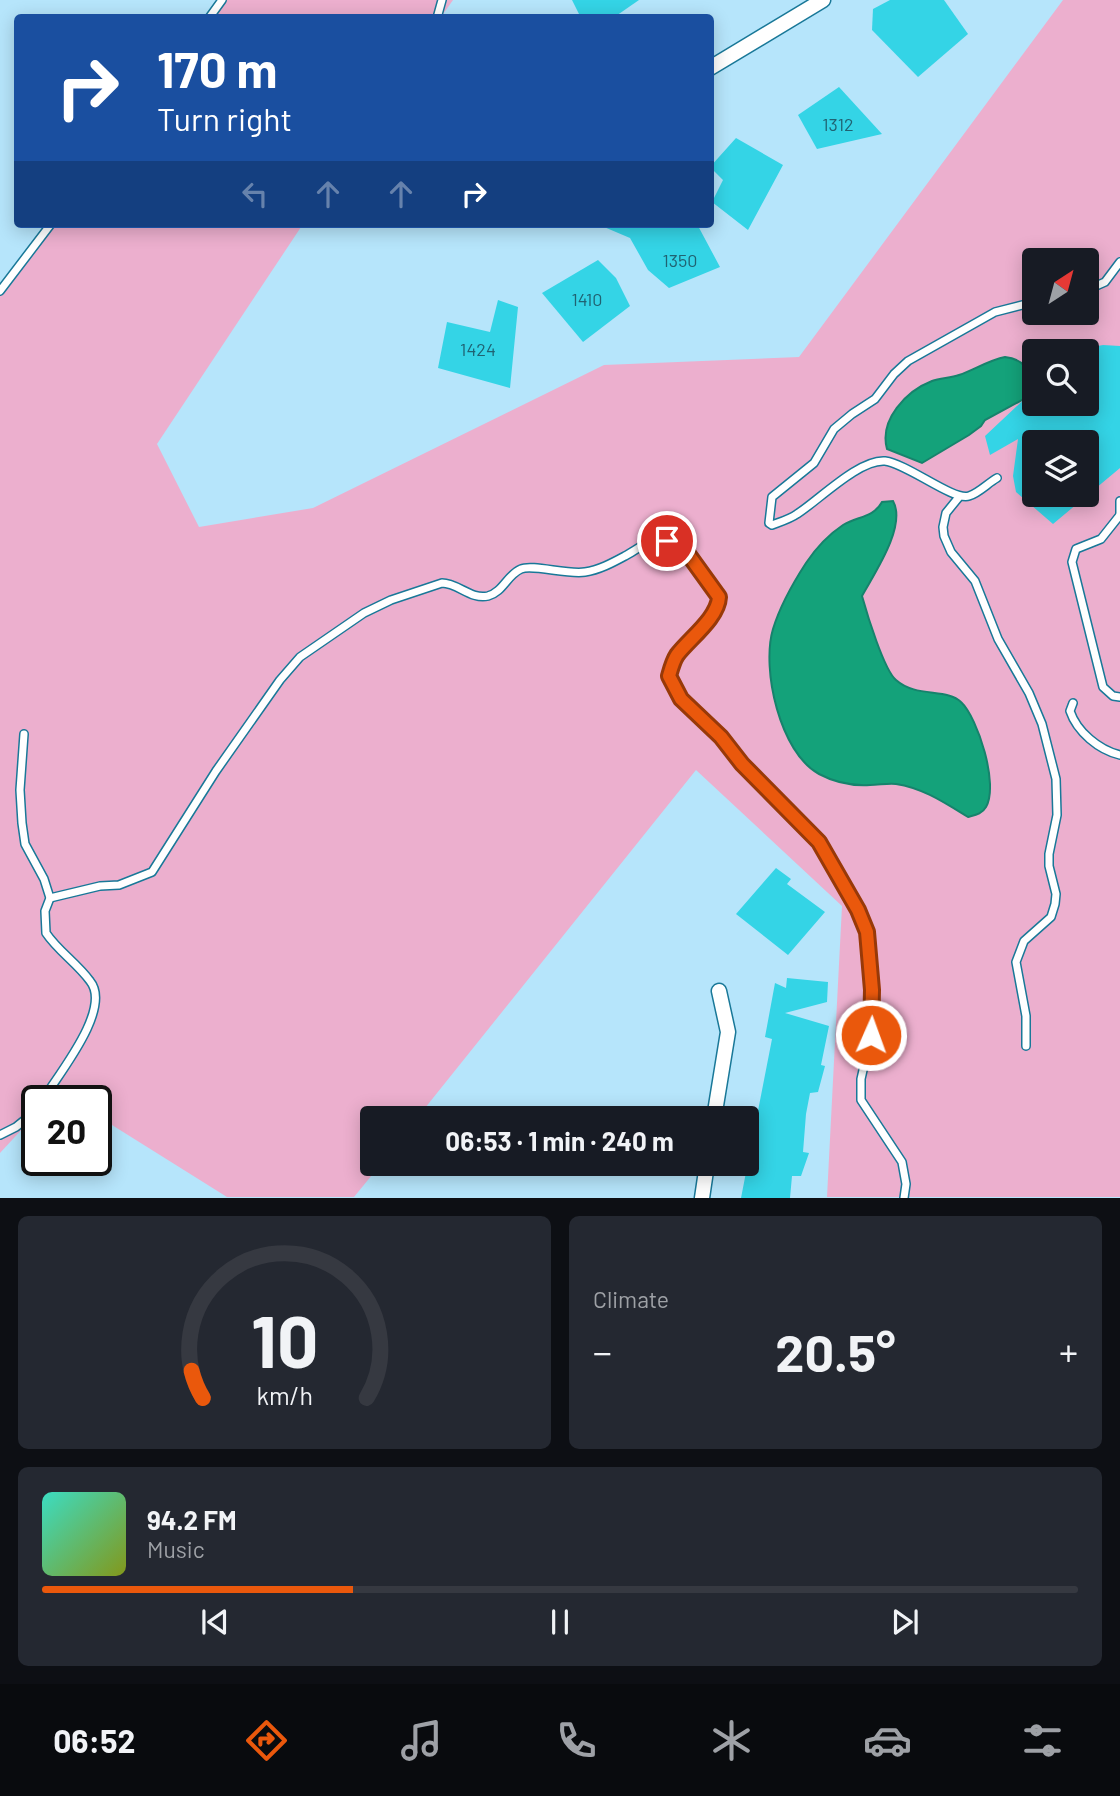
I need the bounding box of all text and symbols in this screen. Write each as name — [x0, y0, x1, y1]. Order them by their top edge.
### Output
text: 170 m — [157, 39, 277, 98]
icon: right — [42, 42, 133, 133]
text: Turn right — [157, 99, 292, 137]
house number: 1312 — [822, 113, 854, 135]
icon: left — [236, 175, 274, 213]
icon: ahead — [309, 175, 347, 213]
icon: ahead — [382, 175, 420, 213]
icon: right — [455, 175, 493, 213]
north arrow — [1022, 248, 1099, 326]
map controls — [1022, 248, 1099, 507]
house number: 1350 — [663, 249, 698, 271]
house number: 1410 — [571, 288, 603, 310]
house number: 1424 — [460, 338, 496, 360]
button: search — [1022, 339, 1099, 416]
button: layers — [1022, 430, 1099, 507]
pin — [637, 511, 697, 571]
icon: arrive — [648, 522, 686, 560]
position arrow — [834, 998, 908, 1072]
speed limit sign: 20 — [21, 1085, 112, 1176]
text: 06:53 · 1 min · 240 m — [445, 1125, 674, 1156]
text: Climate — [593, 1285, 669, 1313]
text: 10 — [251, 1296, 318, 1384]
text: 20.5° — [775, 1320, 896, 1382]
text: − — [593, 1328, 612, 1374]
text: + — [1059, 1328, 1078, 1374]
text: km/h — [256, 1380, 313, 1410]
text: 94.2 FM — [147, 1504, 236, 1535]
text: Music — [147, 1535, 205, 1563]
icon: previous — [196, 1603, 234, 1641]
icon: pause — [541, 1603, 579, 1641]
icon: next — [886, 1603, 924, 1641]
icon: directions — [242, 1716, 291, 1765]
icon: music — [397, 1716, 446, 1765]
icon: phone — [552, 1716, 601, 1765]
icon: climate — [707, 1716, 756, 1765]
icon: car — [863, 1716, 912, 1765]
icon: filters — [1018, 1716, 1067, 1765]
text: 06:52 — [53, 1721, 135, 1759]

